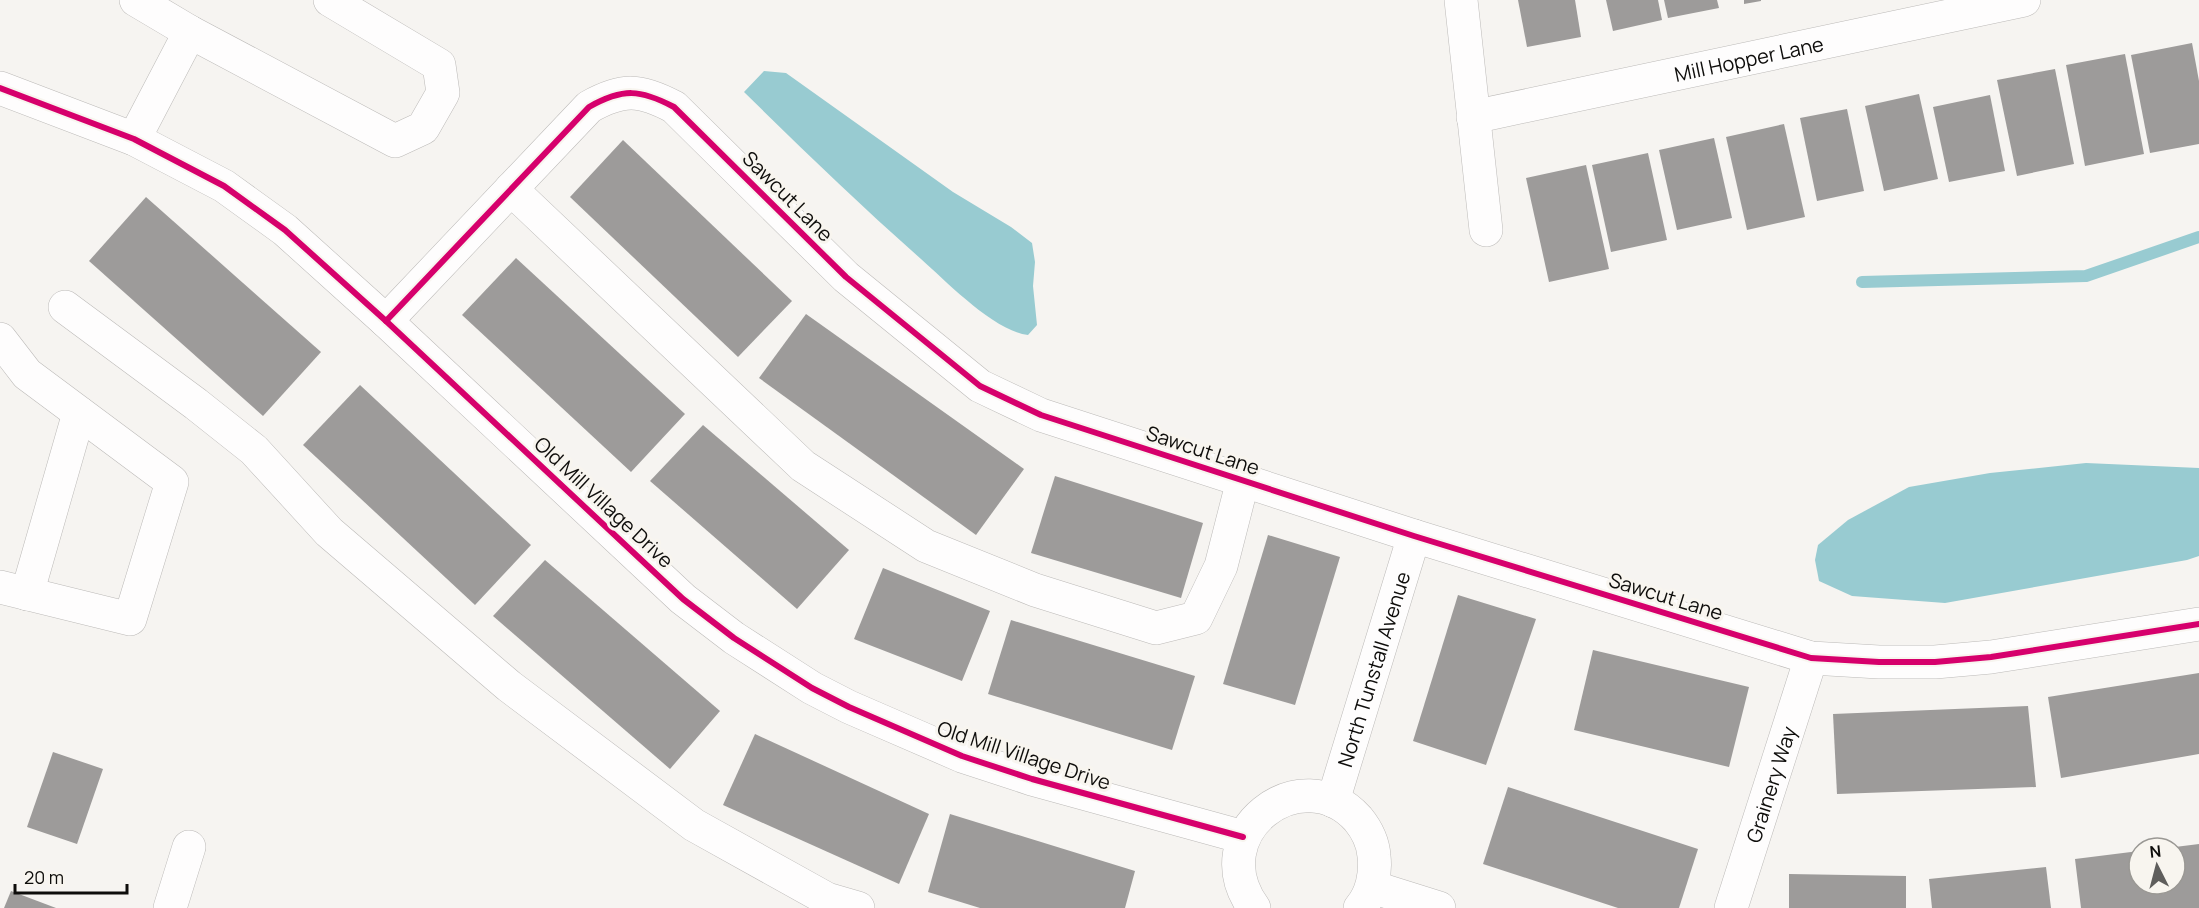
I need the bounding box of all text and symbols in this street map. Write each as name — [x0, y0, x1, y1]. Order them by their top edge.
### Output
street label: Mill Hopper Lane — [1672, 29, 1826, 87]
street label: Sawcut Lane — [737, 145, 839, 247]
street label: Sawcut Lane — [1143, 419, 1263, 481]
street label: Old Mill Village Drive — [529, 430, 679, 574]
street label: Sawcut Lane — [1606, 566, 1726, 626]
street label: North Tunstall Avenue — [1331, 568, 1416, 770]
street label: Old Mill Village Drive — [934, 714, 1114, 796]
street label: Grainery Way — [1739, 722, 1802, 846]
north arrow — [2127, 836, 2187, 896]
text: N — [2149, 840, 2162, 863]
scale bar — [15, 857, 128, 895]
text: 20 m — [24, 865, 64, 889]

